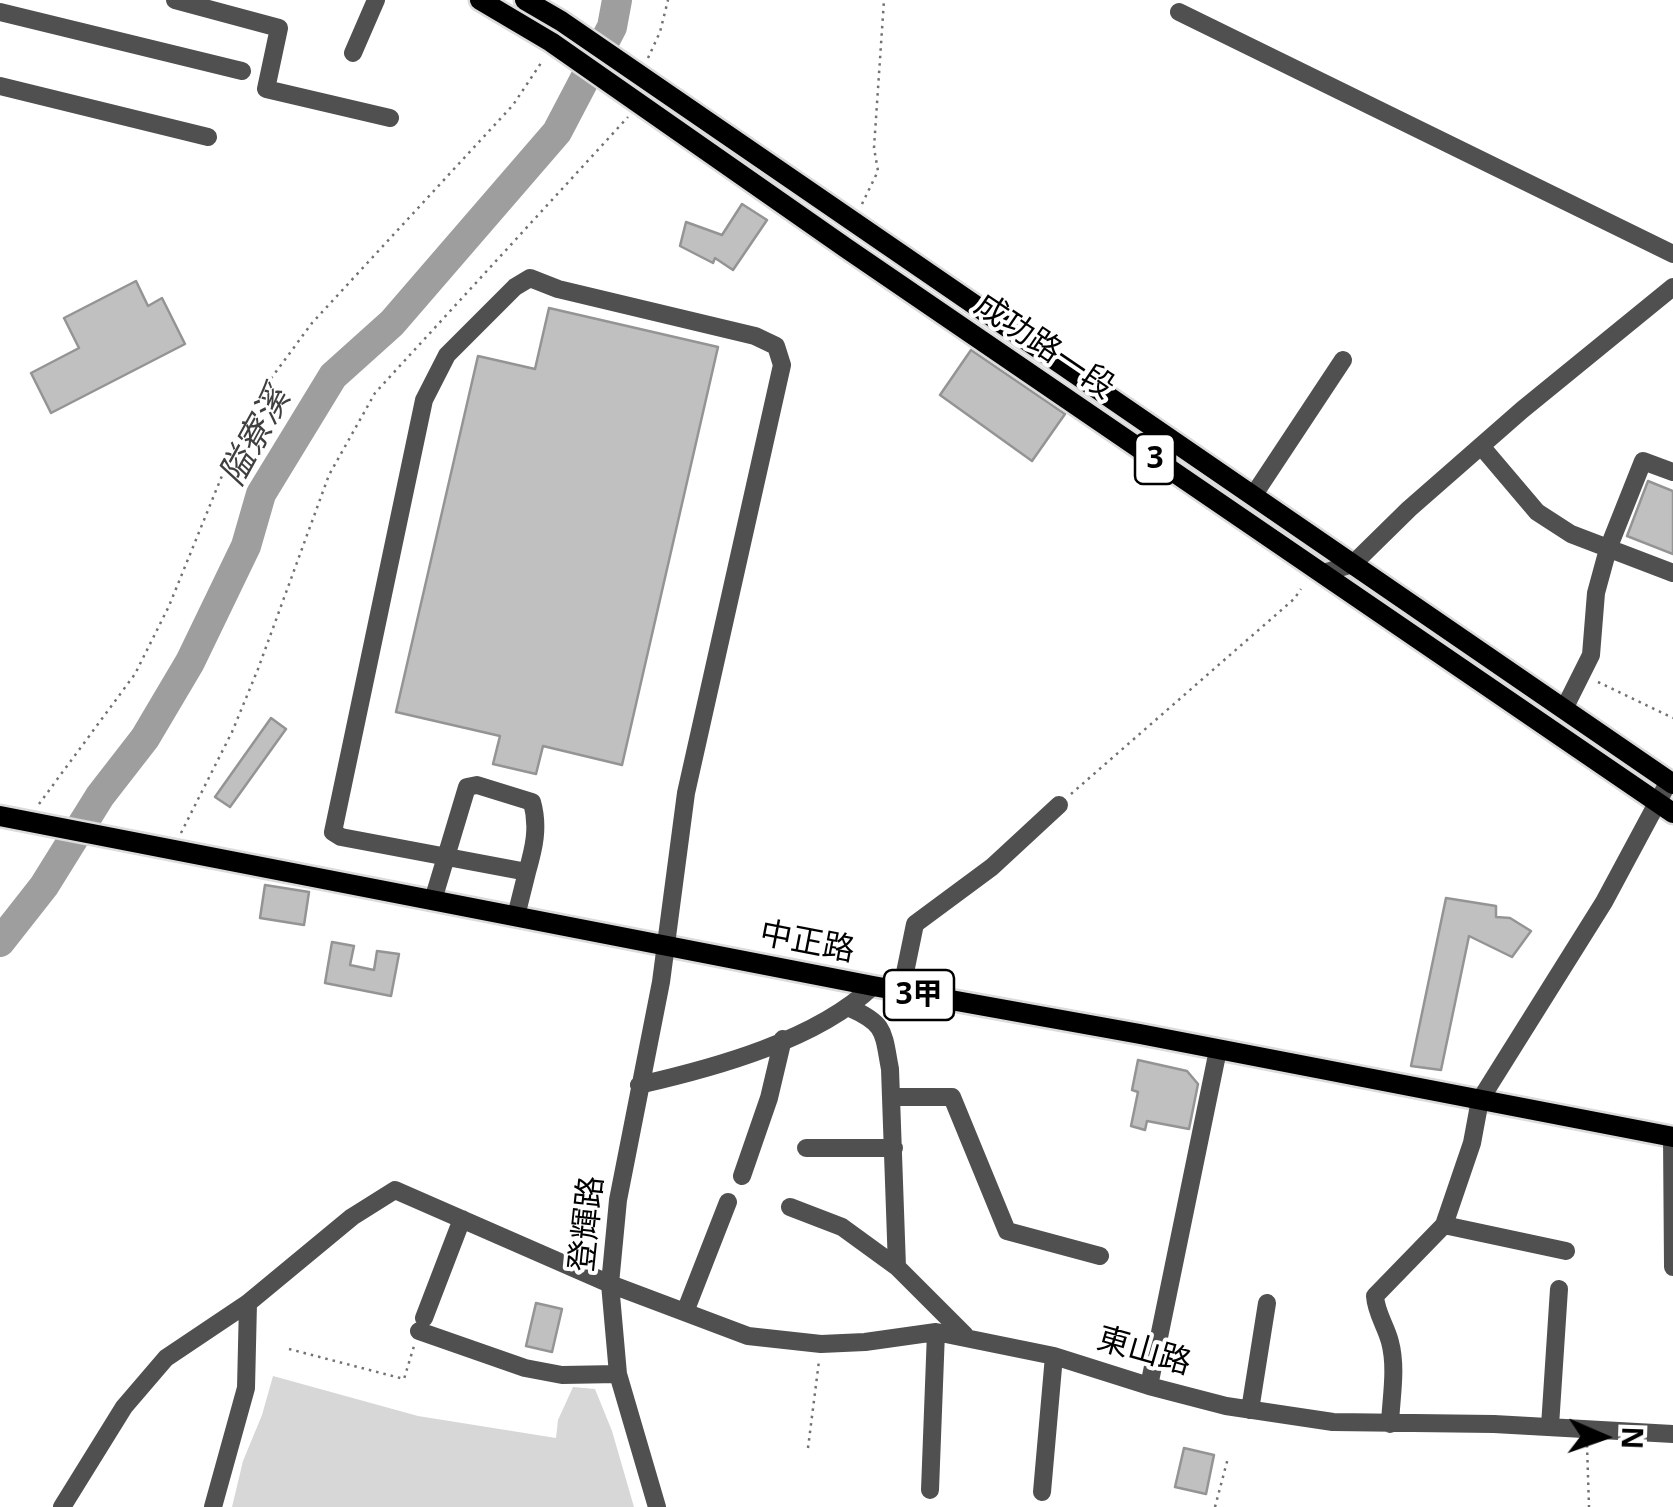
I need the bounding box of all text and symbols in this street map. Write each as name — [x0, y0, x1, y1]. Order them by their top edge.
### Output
street label: 成功路一段 — [967, 286, 1121, 408]
water label: 隘寮溪 — [212, 381, 300, 493]
road number: 3 — [1135, 434, 1175, 484]
street label: 中正路 — [756, 915, 858, 971]
road number: 3甲 — [884, 970, 954, 1020]
street label: 登輝路 — [564, 1174, 612, 1274]
street label: 東山路 — [1093, 1320, 1195, 1384]
north arrow — [1553, 1387, 1653, 1487]
text: N — [1614, 1426, 1652, 1450]

